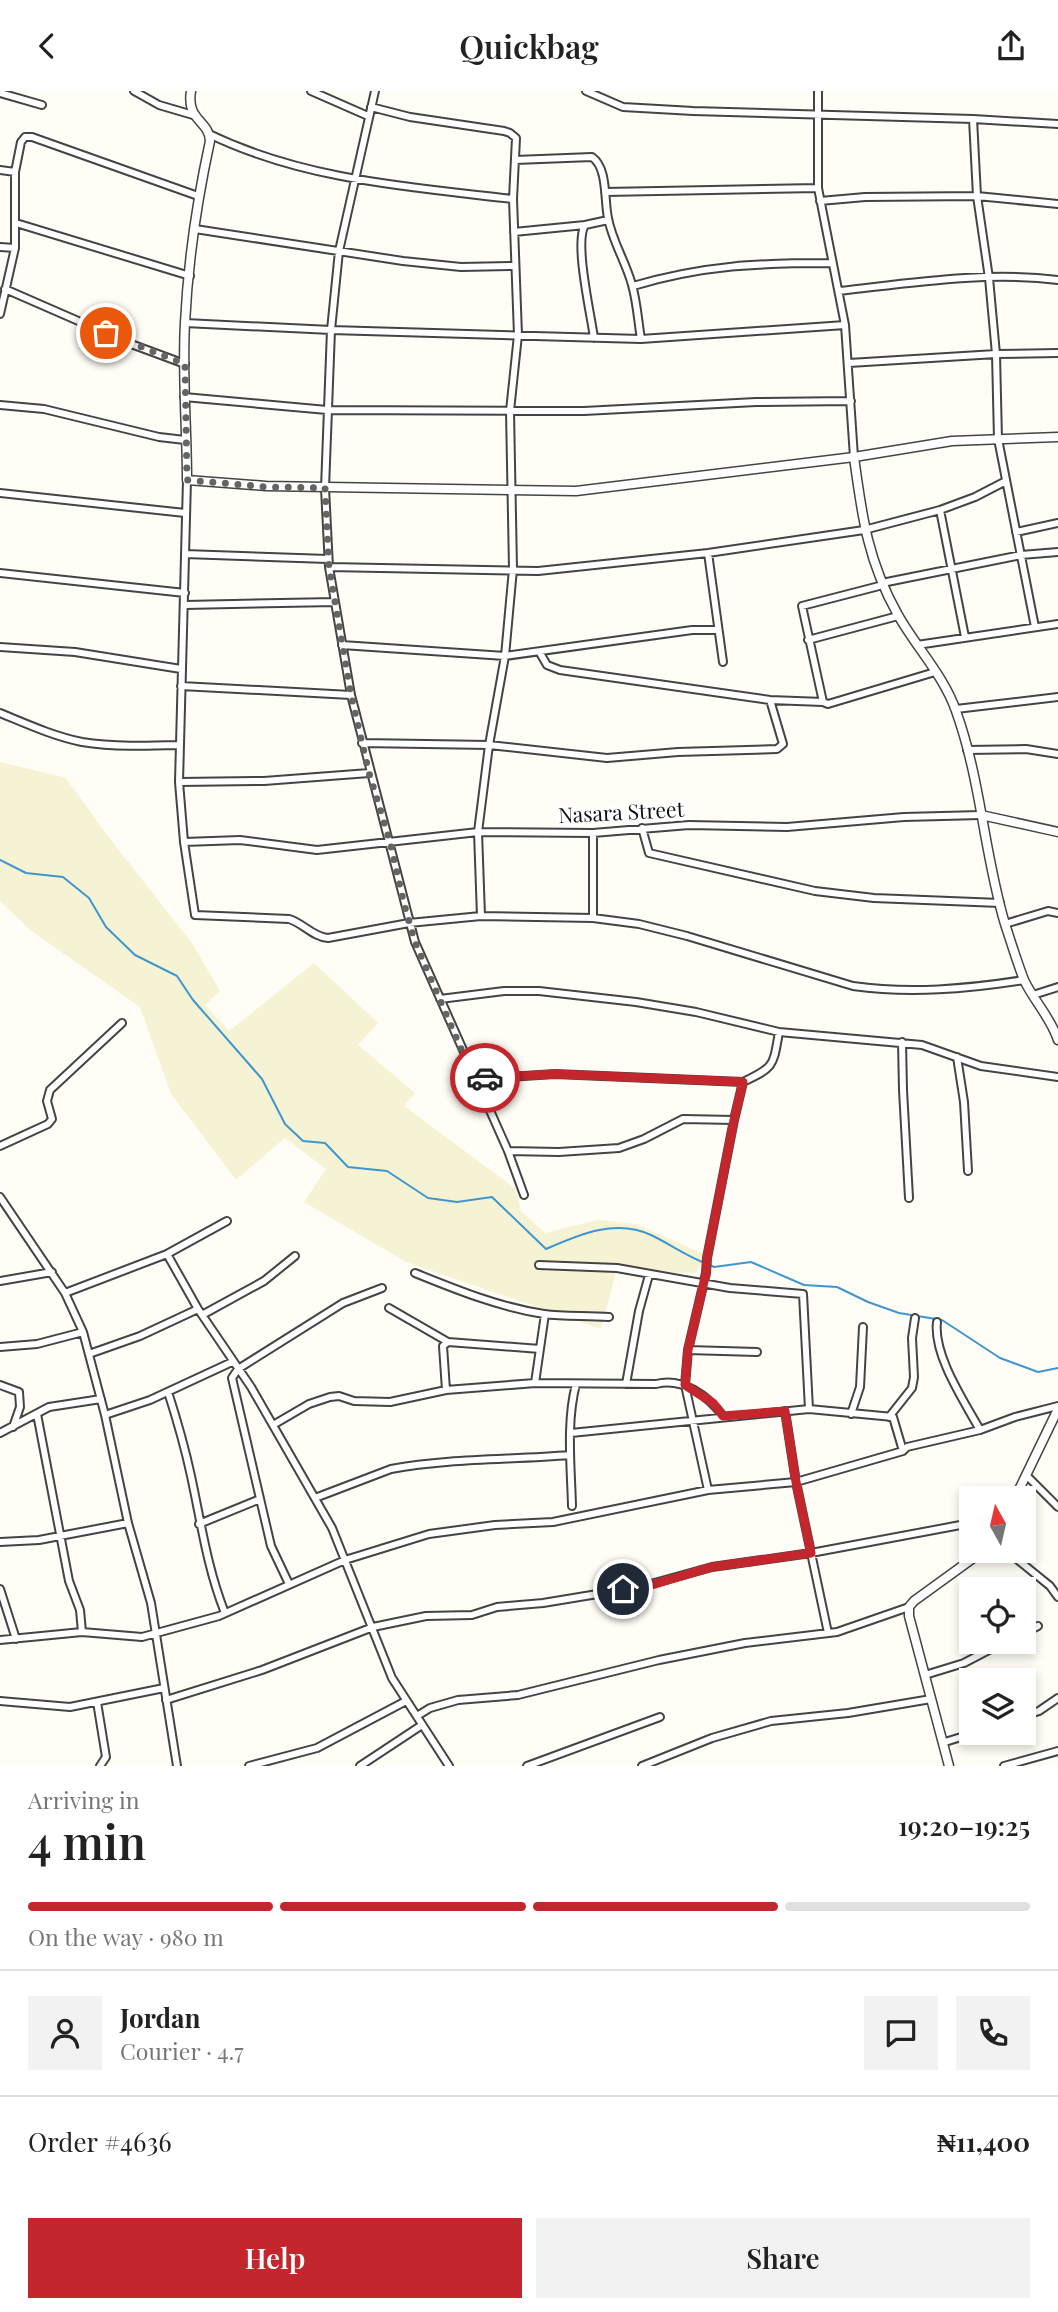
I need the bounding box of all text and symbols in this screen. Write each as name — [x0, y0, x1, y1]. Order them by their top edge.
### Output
text: Quickbag — [459, 24, 599, 67]
icon: back — [28, 27, 66, 65]
icon: share — [992, 27, 1030, 65]
pin — [76, 303, 136, 363]
icon: bag — [87, 314, 125, 352]
street label: Nasara Street — [557, 794, 685, 828]
courier — [450, 1043, 520, 1113]
icon: car — [466, 1059, 504, 1097]
north arrow — [959, 1486, 1036, 1563]
map controls — [959, 1486, 1036, 1745]
pin — [593, 1559, 653, 1619]
icon: home — [604, 1570, 642, 1608]
button: locate — [959, 1577, 1036, 1654]
button: layers — [959, 1668, 1036, 1745]
text: Arriving in — [28, 1784, 140, 1815]
text: 19:20–19:25 — [898, 1808, 1030, 1843]
text: 4 min — [28, 1810, 146, 1872]
text: On the way · 980 m — [28, 1921, 224, 1952]
button: person — [28, 1996, 102, 2070]
button: chat — [864, 1996, 938, 2070]
button: phone — [956, 1996, 1030, 2070]
text: Jordan — [120, 2000, 200, 2035]
text: Courier · 4.7 — [120, 2035, 244, 2066]
text: Order #4636 — [28, 2124, 172, 2159]
text: ₦11,400 — [937, 2124, 1030, 2159]
button: Help — [28, 2218, 522, 2298]
button: Share — [536, 2218, 1030, 2298]

